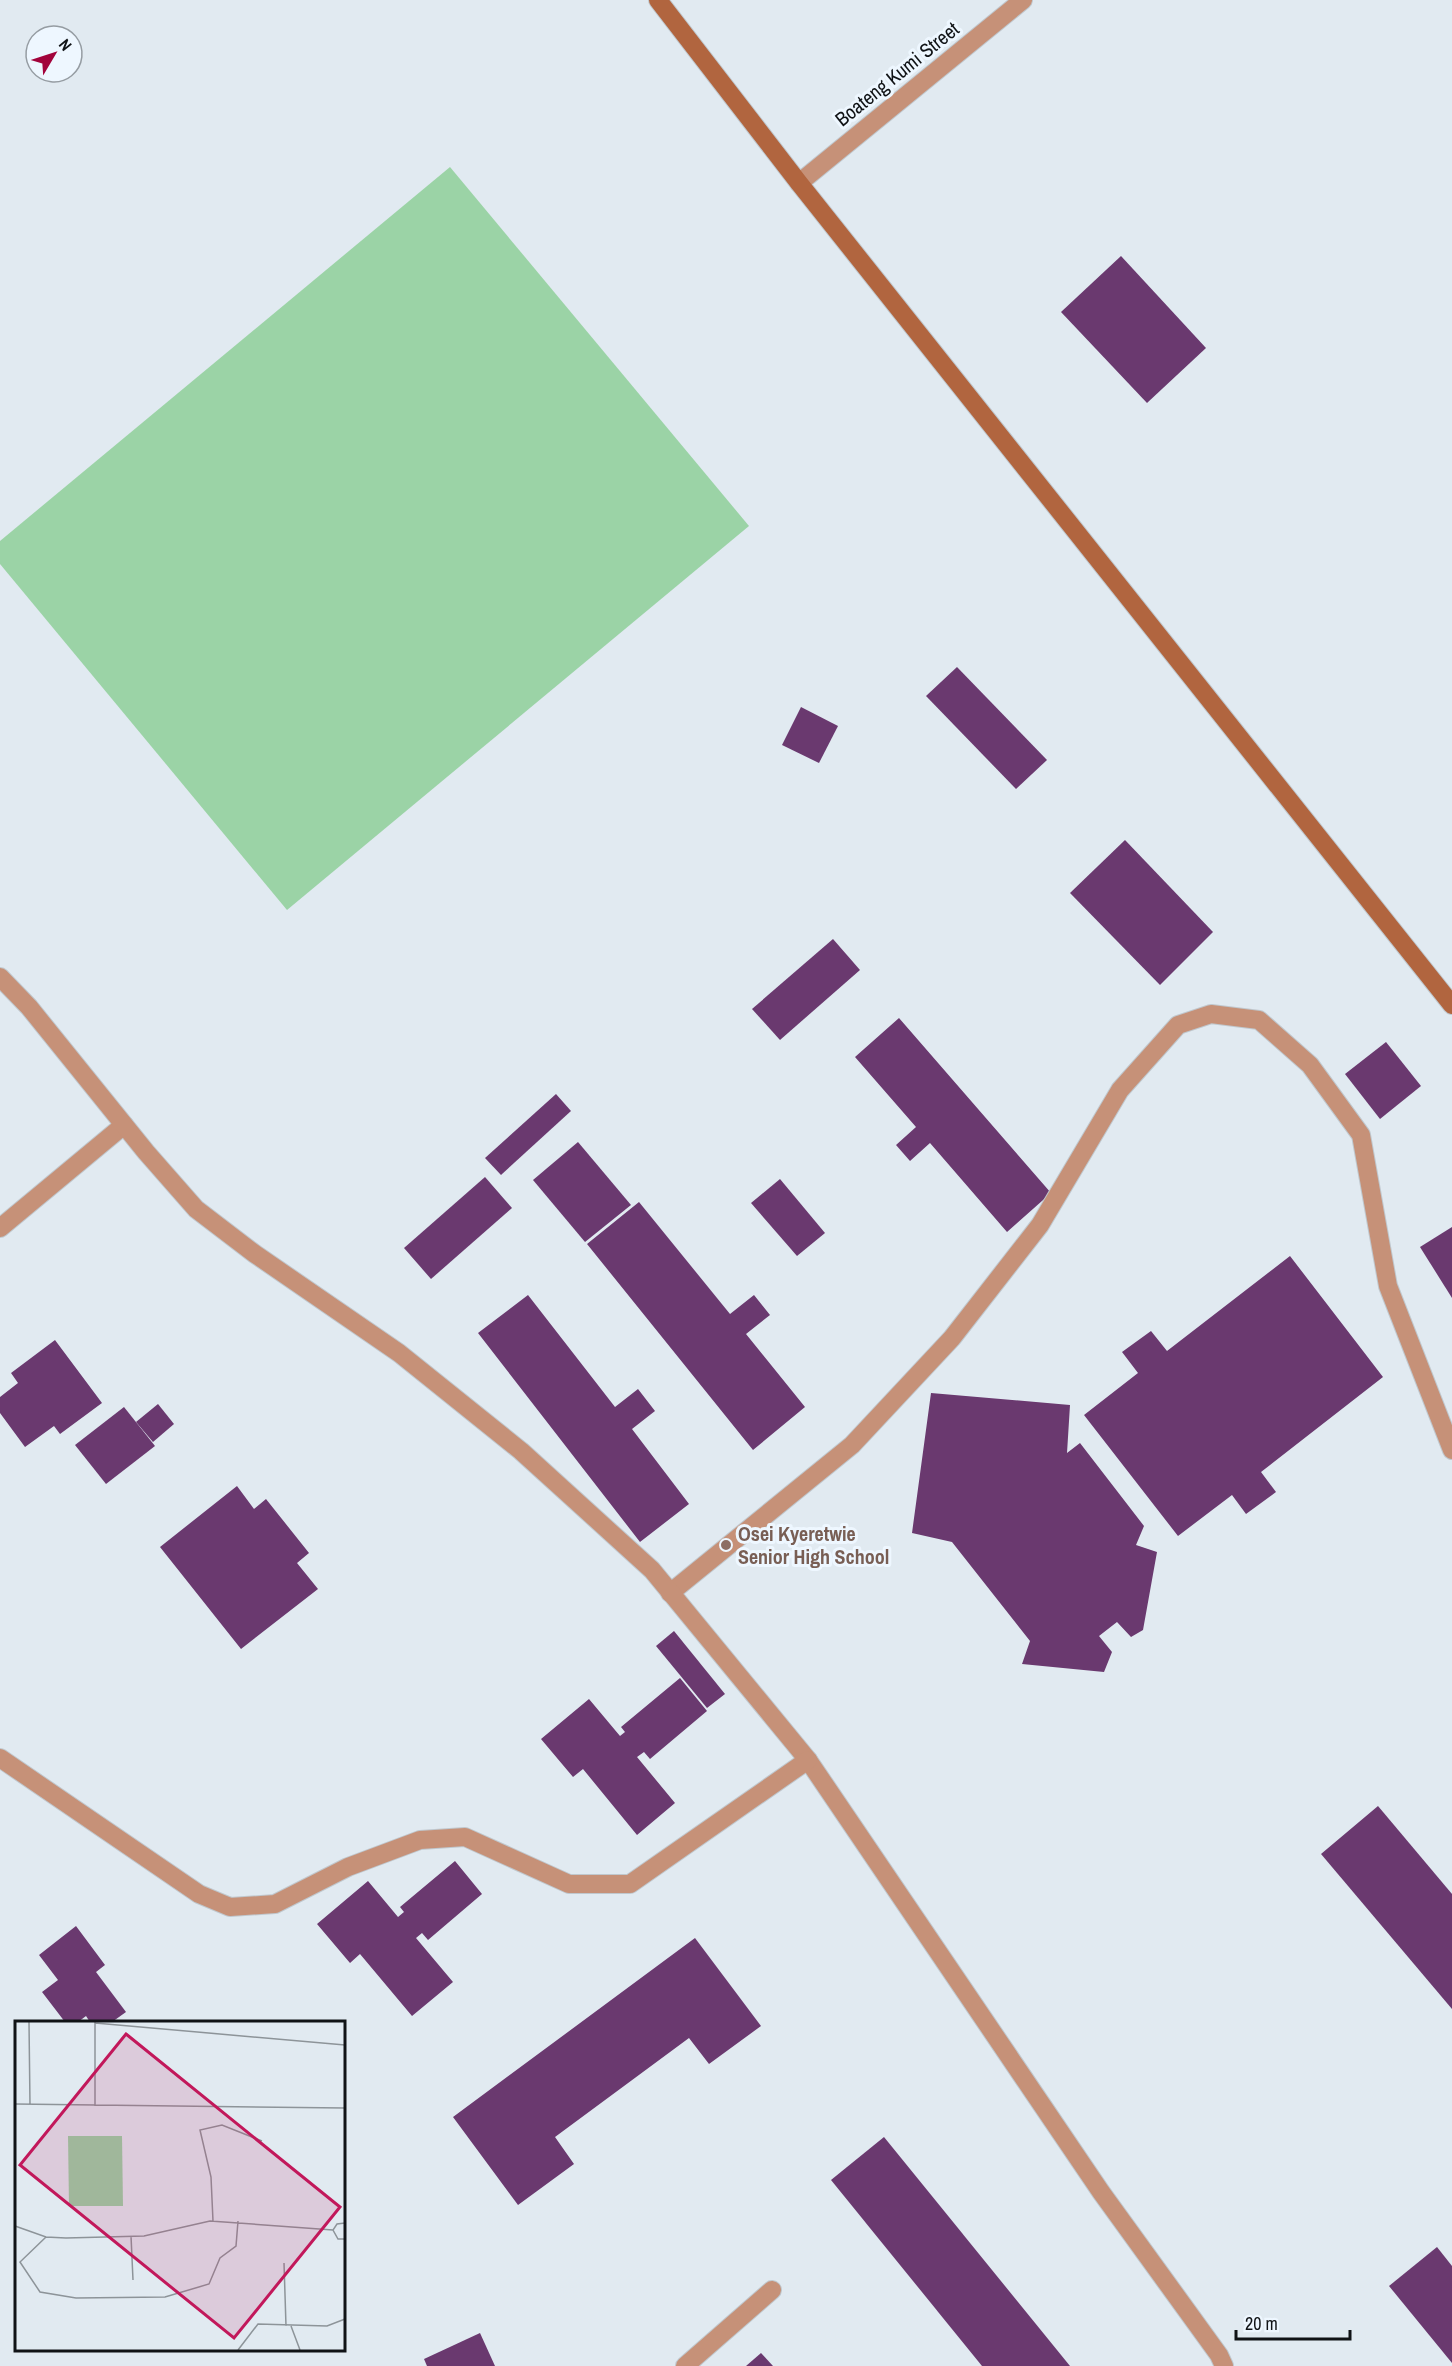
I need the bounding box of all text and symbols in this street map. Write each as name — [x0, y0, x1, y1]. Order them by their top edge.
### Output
street label: Boateng Kumi Street — [829, 15, 965, 132]
north arrow — [24, 24, 84, 84]
text: N — [54, 34, 77, 55]
place label: Osei Kyeretwie Senior High School — [738, 1520, 889, 1570]
marker: Osei Kyeretwie Senior High School — [719, 1538, 733, 1552]
inset map — [15, 2021, 345, 2351]
scale bar — [1236, 2303, 1350, 2341]
text: 20 m — [1245, 2311, 1278, 2336]

